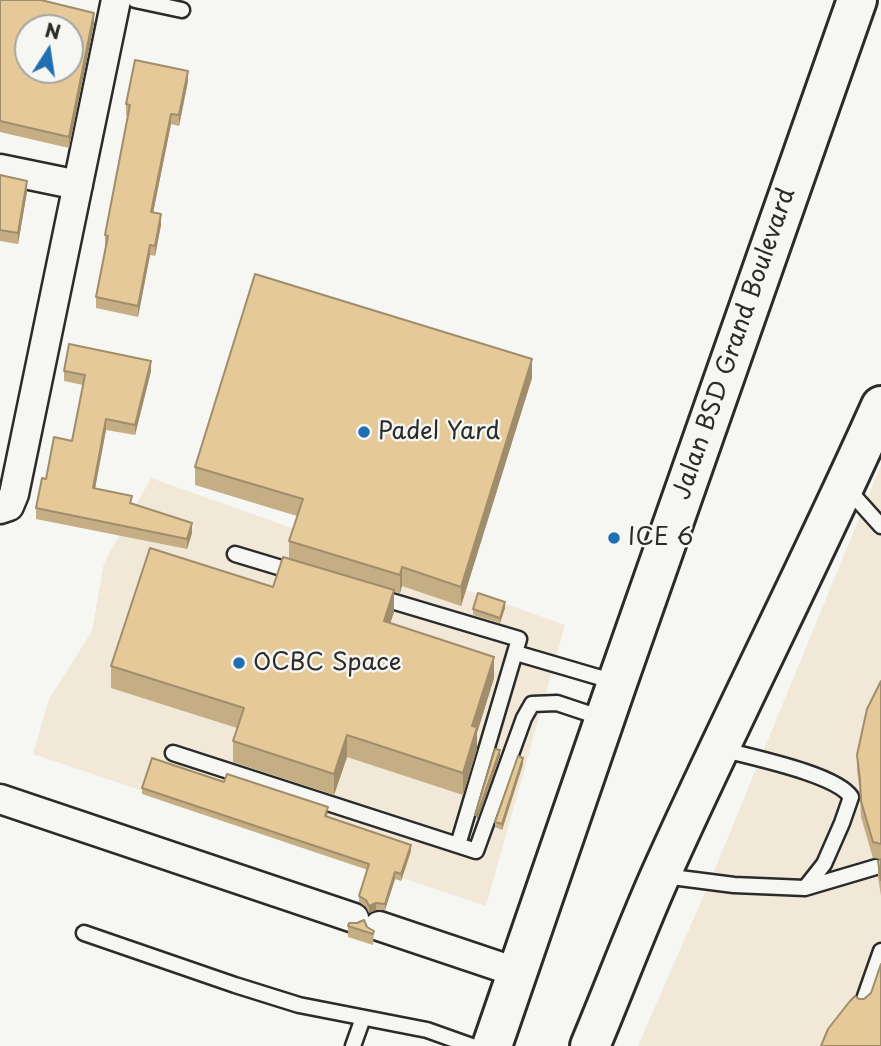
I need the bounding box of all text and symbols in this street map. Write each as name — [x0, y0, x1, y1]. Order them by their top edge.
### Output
north arrow — [14, 14, 84, 84]
text: N — [43, 15, 63, 46]
street label: Jalan BSD Grand Boulevard — [668, 185, 802, 503]
place label: Padel Yard — [378, 418, 500, 446]
marker: Padel Yard — [356, 424, 372, 440]
place label: ICE 6 — [628, 524, 693, 552]
marker: ICE 6 — [606, 530, 622, 546]
place label: OCBC Space — [253, 649, 402, 677]
marker: OCBC Space — [231, 655, 247, 671]

